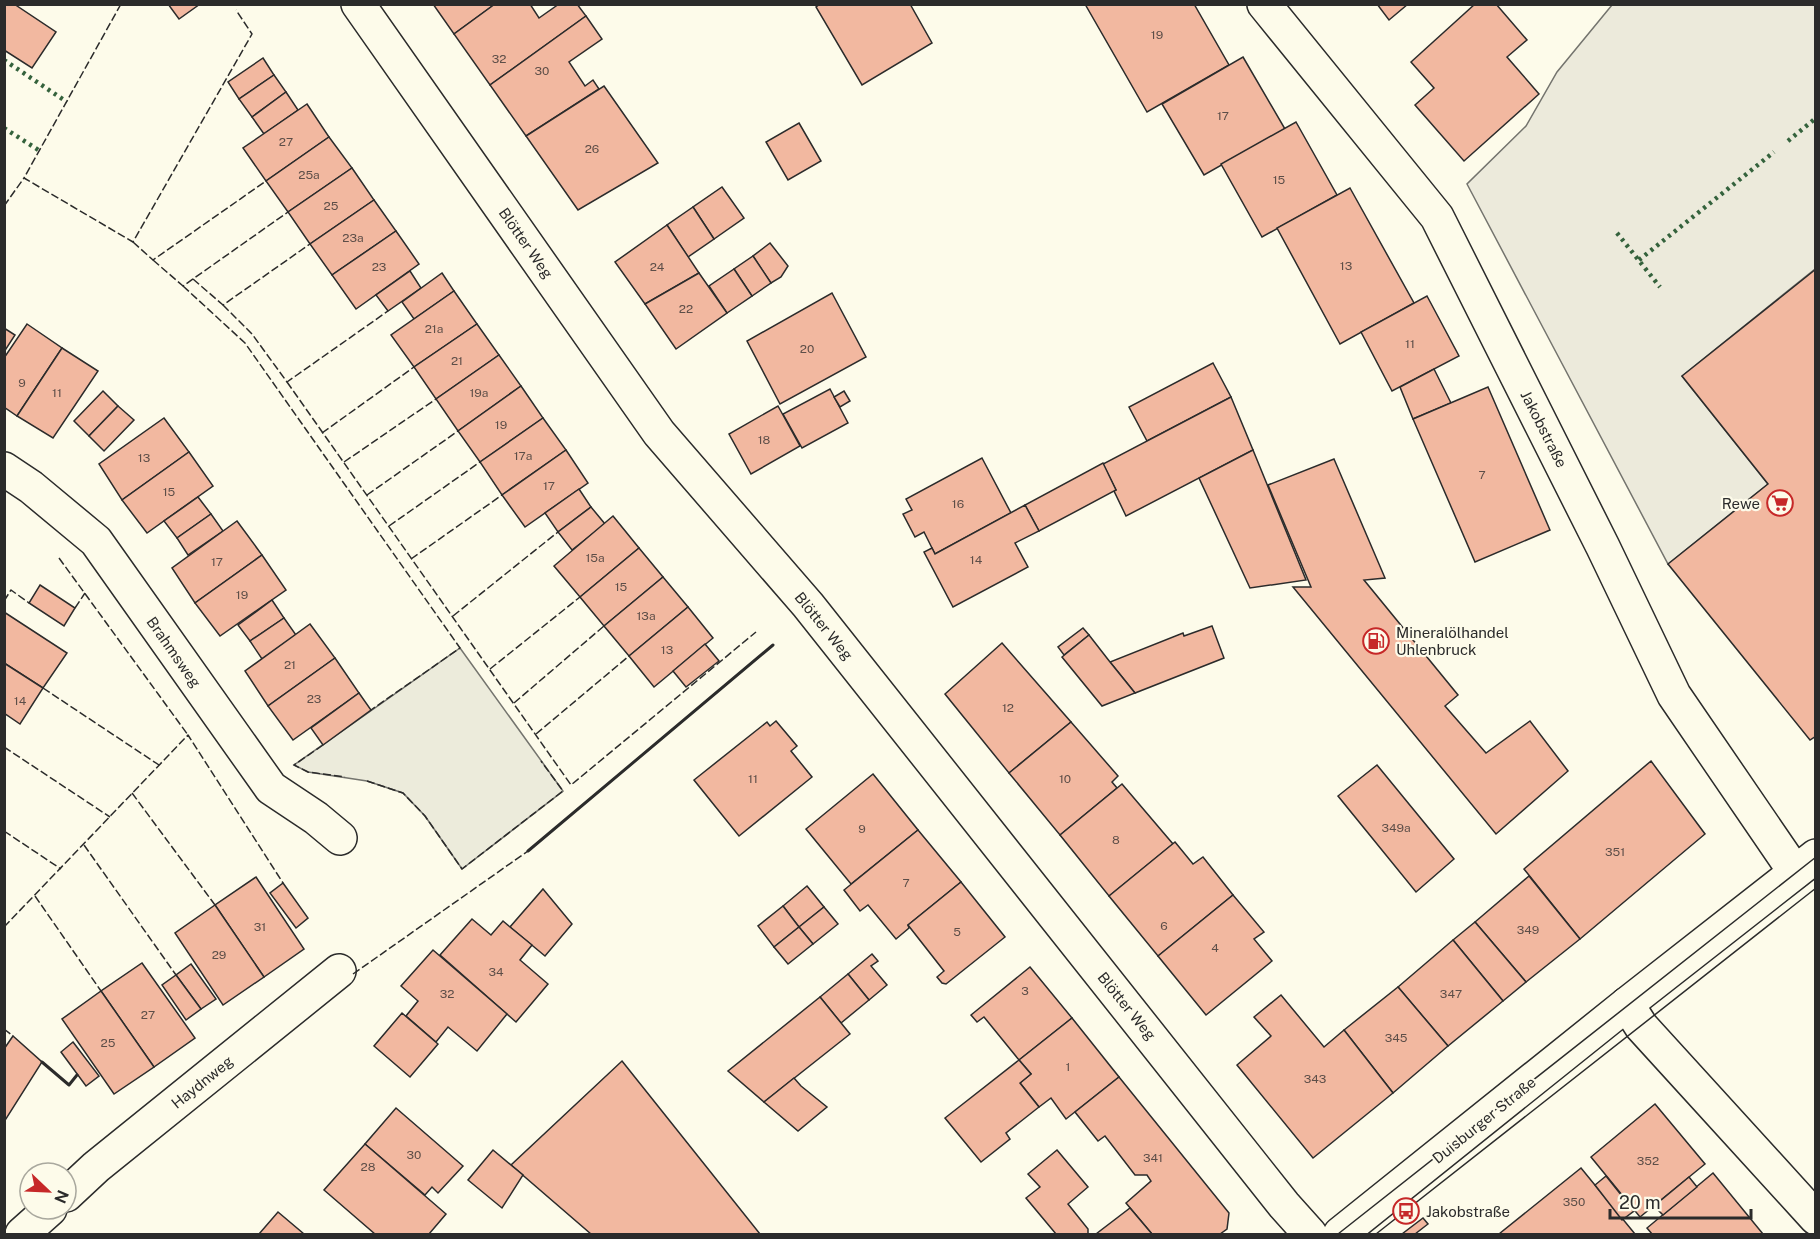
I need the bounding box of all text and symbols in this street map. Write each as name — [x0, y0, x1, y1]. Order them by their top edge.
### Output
house number: 19 — [1151, 28, 1163, 42]
house number: 32 — [492, 52, 506, 66]
house number: 30 — [535, 64, 549, 78]
house number: 17 — [1217, 109, 1229, 123]
house number: 27 — [279, 135, 293, 149]
house number: 26 — [585, 142, 599, 156]
house number: 25a — [298, 168, 320, 182]
house number: 15 — [1273, 173, 1286, 187]
house number: 25 — [324, 199, 339, 213]
street label: Blötter Weg — [495, 204, 557, 282]
house number: 23a — [342, 231, 364, 245]
house number: 13 — [1340, 259, 1352, 273]
house number: 23 — [372, 260, 386, 274]
house number: 24 — [650, 260, 665, 274]
house number: 22 — [679, 302, 693, 316]
house number: 21a — [425, 322, 443, 336]
house number: 11 — [1405, 337, 1415, 351]
house number: 20 — [800, 342, 814, 356]
house number: 21 — [451, 354, 463, 368]
house number: 9 — [18, 376, 26, 390]
house number: 11 — [52, 386, 62, 400]
house number: 19a — [469, 386, 489, 400]
street label: Jakobstraße — [1517, 388, 1571, 470]
house number: 19 — [495, 418, 507, 432]
house number: 18 — [758, 433, 771, 447]
house number: 17a — [514, 449, 532, 463]
house number: 13 — [138, 451, 150, 465]
house number: 7 — [1478, 468, 1486, 482]
house number: 17 — [543, 479, 555, 493]
house number: 15 — [163, 485, 176, 499]
supermarket icon: Rewe — [1765, 488, 1795, 518]
place label: Rewe — [1722, 495, 1760, 512]
house number: 16 — [952, 497, 964, 511]
house number: 15a — [585, 551, 605, 565]
house number: 14 — [970, 553, 983, 567]
house number: 17 — [211, 555, 223, 569]
house number: 15 — [615, 580, 628, 594]
house number: 19 — [236, 588, 248, 602]
street label: Blötter Weg — [792, 589, 856, 663]
house number: 13a — [636, 609, 656, 623]
street label: Brahmsweg — [143, 613, 205, 691]
place label: Mineralölhandel Uhlenbruck — [1396, 624, 1509, 658]
fuel station icon: Mineralölhandel Uhlenbruck — [1361, 626, 1391, 656]
house number: 13 — [661, 643, 673, 657]
house number: 21 — [284, 658, 296, 672]
house number: 23 — [307, 692, 321, 706]
house number: 14 — [14, 694, 27, 708]
house number: 12 — [1002, 701, 1014, 715]
house number: 11 — [748, 772, 758, 786]
house number: 10 — [1059, 772, 1071, 786]
house number: 349a — [1381, 821, 1411, 835]
house number: 9 — [858, 822, 866, 836]
house number: 8 — [1112, 833, 1120, 847]
house number: 351 — [1605, 845, 1625, 859]
house number: 7 — [902, 876, 910, 890]
house number: 6 — [1160, 919, 1168, 933]
house number: 31 — [254, 920, 266, 934]
house number: 349 — [1517, 923, 1539, 937]
house number: 5 — [953, 925, 961, 939]
house number: 4 — [1211, 941, 1219, 955]
house number: 29 — [212, 948, 226, 962]
house number: 34 — [488, 965, 504, 979]
street label: Blötter Weg — [1095, 969, 1159, 1043]
house number: 3 — [1021, 984, 1029, 998]
house number: 32 — [440, 987, 454, 1001]
house number: 347 — [1440, 987, 1462, 1001]
house number: 27 — [141, 1008, 155, 1022]
house number: 345 — [1385, 1031, 1408, 1045]
house number: 25 — [101, 1036, 116, 1050]
street label: Haydnweg — [168, 1052, 236, 1112]
house number: 1 — [1066, 1060, 1070, 1074]
house number: 343 — [1304, 1072, 1326, 1086]
street label: Duisburger Straße — [1429, 1073, 1539, 1167]
house number: 30 — [407, 1148, 421, 1162]
house number: 341 — [1143, 1151, 1163, 1165]
house number: 352 — [1637, 1154, 1659, 1168]
house number: 28 — [361, 1160, 376, 1174]
north arrow — [18, 1161, 78, 1221]
scale bar — [1610, 1182, 1751, 1220]
text: N — [50, 1187, 73, 1206]
text: 20 m — [1619, 1192, 1661, 1213]
house number: 350 — [1563, 1195, 1585, 1209]
bus stop icon: Jakobstraße — [1391, 1196, 1421, 1226]
place label: Jakobstraße — [1426, 1203, 1510, 1220]

